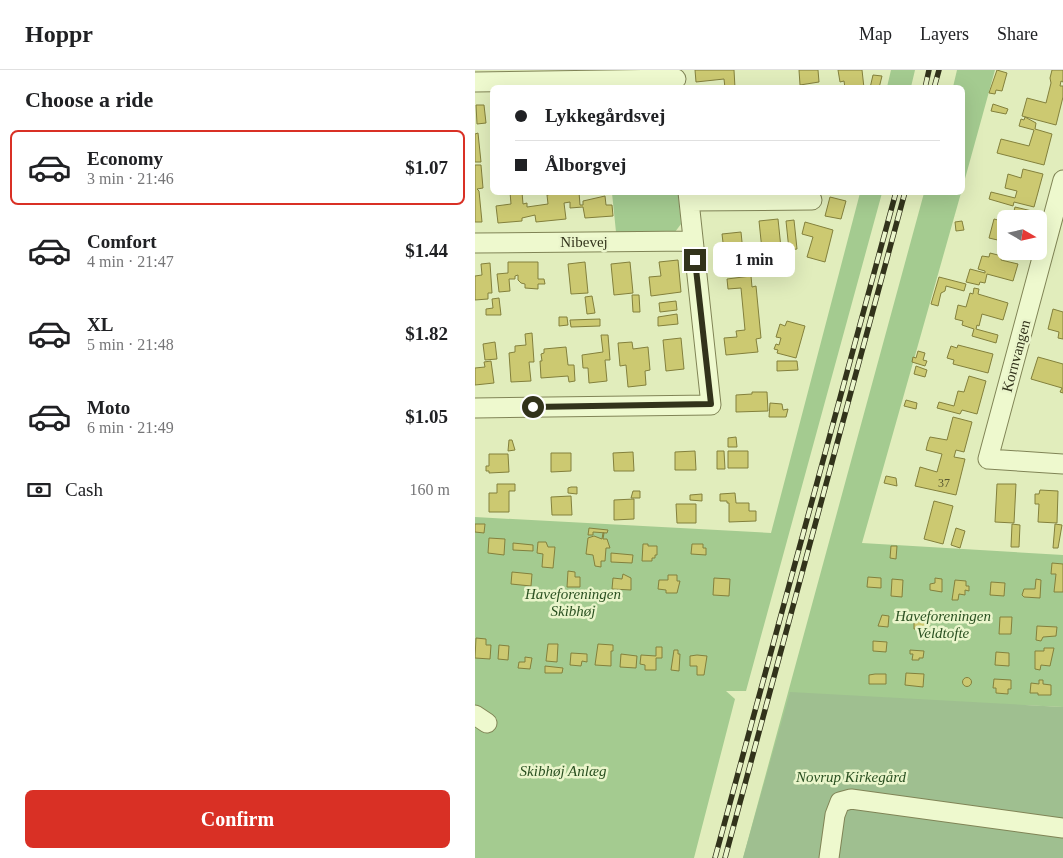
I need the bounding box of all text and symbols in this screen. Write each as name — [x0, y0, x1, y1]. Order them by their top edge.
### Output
text: Hoppr — [25, 21, 93, 47]
text: Map — [859, 24, 892, 44]
text: Layers — [920, 24, 969, 44]
text: Share — [997, 24, 1038, 44]
text: Choose a ride — [25, 87, 153, 112]
text: Lykkegårdsvej — [545, 105, 665, 126]
icon: car — [27, 145, 72, 190]
text: Economy — [87, 148, 163, 169]
text: Ålborgvej — [545, 154, 626, 175]
text: $1.07 — [405, 157, 448, 178]
text: 3 min · 21:46 — [87, 170, 174, 187]
north arrow — [997, 210, 1047, 260]
map controls — [997, 210, 1047, 260]
icon: car — [27, 228, 72, 273]
text: Comfort — [87, 231, 157, 252]
street label: Nibevej — [560, 234, 608, 250]
text: $1.44 — [405, 240, 448, 261]
callout: 1 min — [713, 242, 795, 278]
route end — [684, 249, 706, 271]
text: 1 min — [735, 251, 773, 268]
text: 4 min · 21:47 — [87, 253, 174, 270]
icon: car — [27, 311, 72, 356]
text: XL — [87, 314, 113, 335]
street label: Kornvangen — [999, 318, 1033, 394]
text: $1.82 — [405, 323, 448, 344]
text: 5 min · 21:48 — [87, 336, 174, 353]
icon: car — [27, 394, 72, 439]
route start — [522, 396, 544, 418]
text: Moto — [87, 397, 130, 418]
text: $1.05 — [405, 406, 448, 427]
text: 6 min · 21:49 — [87, 419, 174, 436]
icon: cash — [25, 476, 53, 504]
house number: 37 — [938, 476, 950, 490]
text: Cash — [65, 479, 103, 500]
text: 160 m — [410, 481, 450, 498]
park label: Haveforeningen Skibhøj — [524, 586, 621, 619]
park label: Haveforeningen Veldtofte — [894, 608, 991, 641]
park label: Skibhøj Anlæg — [520, 763, 607, 779]
park label: Novrup Kirkegård — [795, 769, 906, 785]
button: Confirm — [25, 790, 450, 848]

